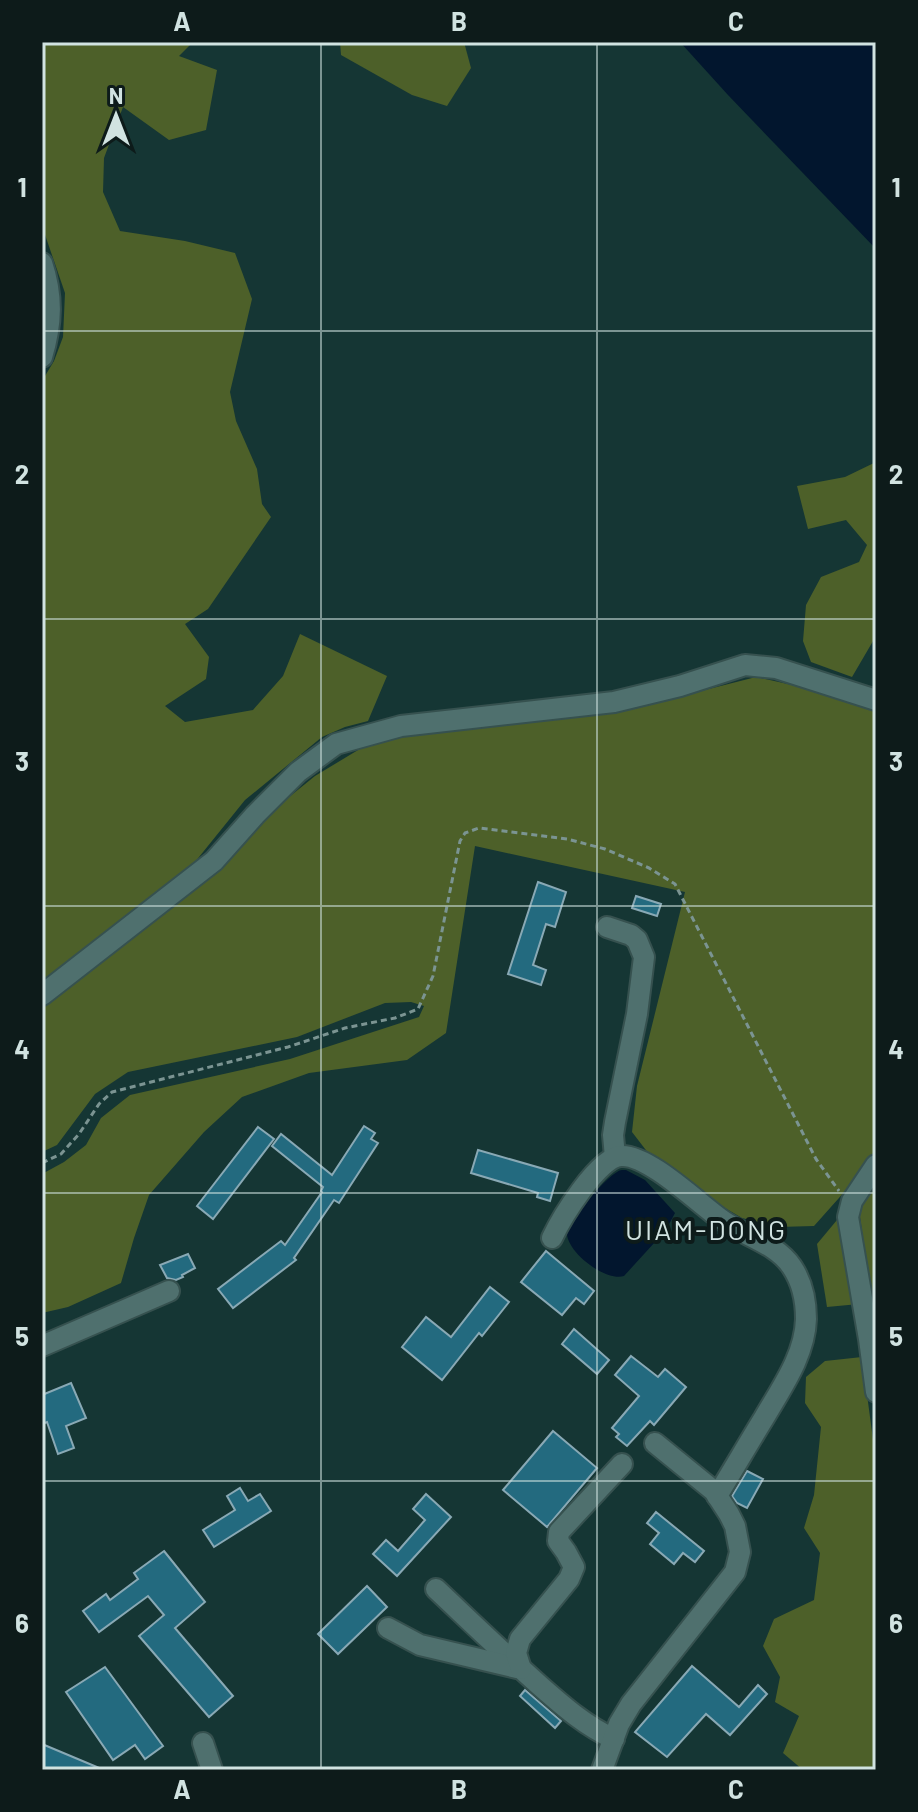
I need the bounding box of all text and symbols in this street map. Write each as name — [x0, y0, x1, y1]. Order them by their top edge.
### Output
text: A — [173, 5, 191, 36]
text: B — [451, 5, 467, 36]
text: C — [728, 5, 744, 36]
north arrow — [76, 76, 156, 156]
text: N — [109, 82, 123, 108]
text: 1 — [17, 171, 27, 202]
text: 1 — [891, 171, 901, 202]
text: 2 — [15, 458, 29, 489]
text: 2 — [889, 458, 903, 489]
text: 3 — [15, 745, 29, 776]
text: 3 — [889, 745, 903, 776]
text: 4 — [14, 1033, 30, 1064]
text: 4 — [888, 1033, 904, 1064]
district label: UIAM-DONG — [625, 1212, 787, 1246]
text: 5 — [15, 1320, 29, 1351]
text: 5 — [889, 1320, 903, 1351]
text: 6 — [15, 1607, 29, 1638]
text: 6 — [889, 1607, 903, 1638]
text: A — [173, 1773, 191, 1804]
text: B — [451, 1773, 467, 1804]
text: C — [728, 1773, 744, 1804]

